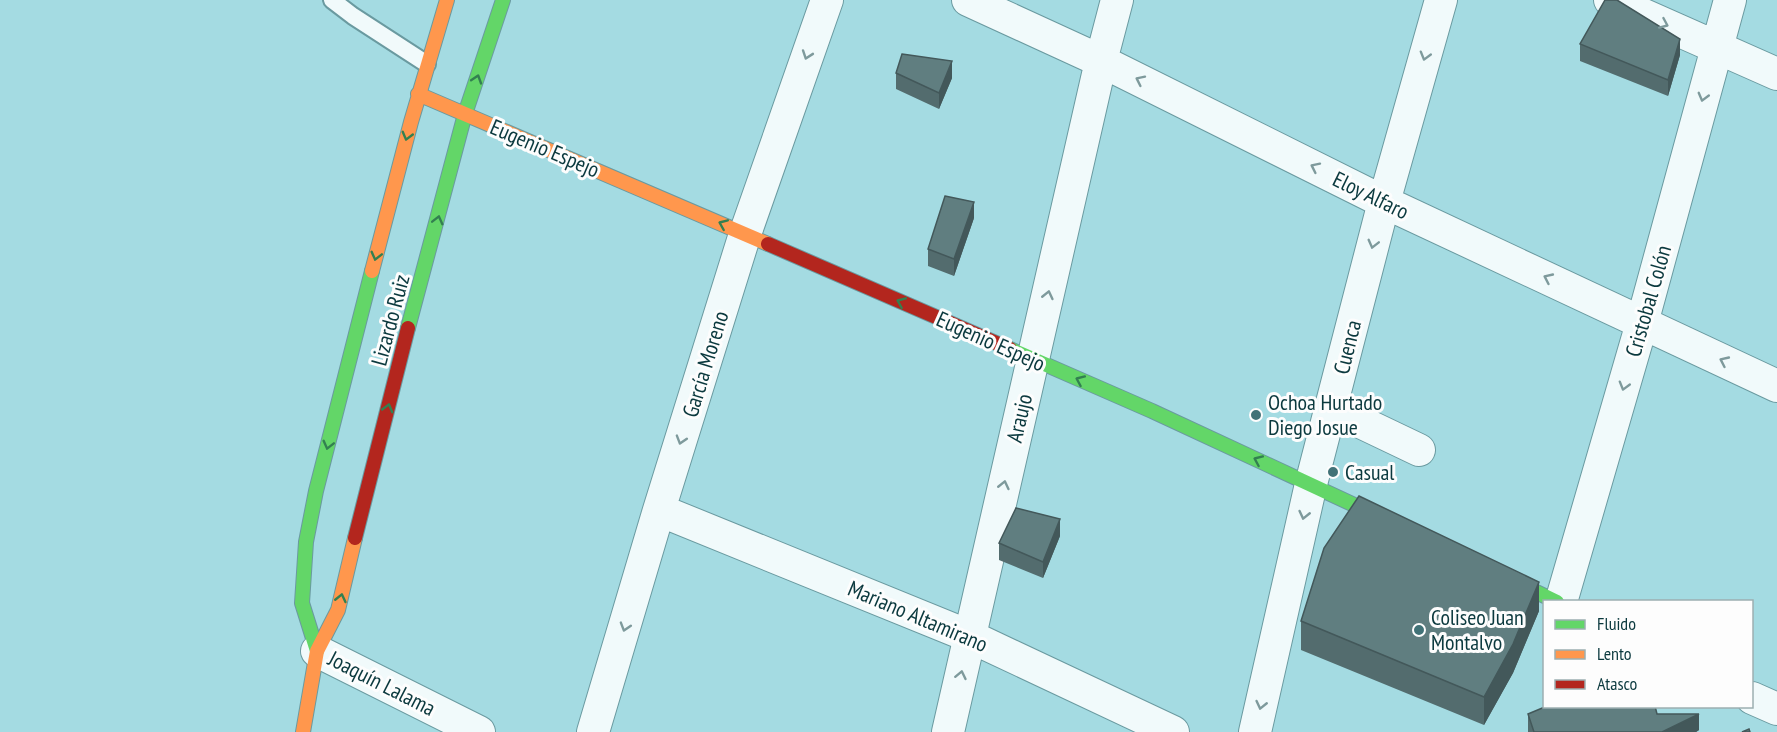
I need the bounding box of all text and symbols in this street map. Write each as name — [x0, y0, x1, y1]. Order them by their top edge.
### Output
one-way arrow — [1658, 16, 1669, 28]
one-way arrow — [802, 49, 815, 60]
one-way arrow — [1420, 50, 1432, 61]
one-way arrow — [470, 74, 482, 85]
one-way arrow — [1136, 76, 1147, 88]
one-way arrow — [1698, 92, 1711, 102]
street label: Eugenio Espejo — [486, 112, 604, 184]
one-way arrow — [401, 131, 414, 141]
one-way arrow — [1310, 163, 1321, 175]
street label: Eloy Alfaro — [1328, 165, 1414, 225]
one-way arrow — [430, 215, 443, 225]
one-way arrow — [718, 220, 729, 232]
one-way arrow — [1368, 239, 1381, 249]
street label: Cristobal Colón — [1619, 242, 1677, 360]
one-way arrow — [370, 251, 383, 261]
street label: Lizardo Ruiz — [364, 271, 416, 369]
one-way arrow — [1543, 274, 1554, 286]
one-way arrow — [1041, 290, 1054, 300]
one-way arrow — [897, 298, 908, 310]
street label: Eugenio Espejo — [932, 305, 1050, 377]
street label: García Moreno — [676, 308, 734, 420]
street label: Cuenca — [1327, 317, 1367, 377]
one-way arrow — [1720, 357, 1731, 369]
one-way arrow — [1076, 376, 1087, 388]
one-way arrow — [1619, 380, 1631, 391]
place label: Ochoa Hurtado Diego Josue — [1268, 388, 1382, 441]
street label: Araujo — [1000, 391, 1038, 445]
one-way arrow — [381, 404, 393, 414]
marker: Ochoa Hurtado Diego Josue — [1249, 408, 1263, 422]
one-way arrow — [676, 434, 688, 445]
one-way arrow — [323, 440, 335, 450]
one-way arrow — [1254, 455, 1265, 467]
place label: Casual — [1345, 458, 1395, 486]
marker: Casual — [1326, 465, 1340, 479]
one-way arrow — [997, 480, 1010, 490]
one-way arrow — [1299, 509, 1312, 519]
street label: Mariano Altamirano — [844, 574, 992, 658]
one-way arrow — [333, 593, 346, 603]
legend — [1543, 600, 1753, 708]
place label: Coliseo Juan Montalvo — [1431, 603, 1524, 656]
text: Fluido — [1597, 612, 1636, 635]
one-way arrow — [620, 621, 632, 632]
marker: Coliseo Juan Montalvo — [1412, 623, 1426, 637]
text: Lento — [1597, 642, 1632, 665]
street label: Joaquín Lalama — [323, 644, 440, 722]
one-way arrow — [953, 670, 966, 680]
text: Atasco — [1597, 672, 1638, 695]
one-way arrow — [1255, 700, 1268, 710]

